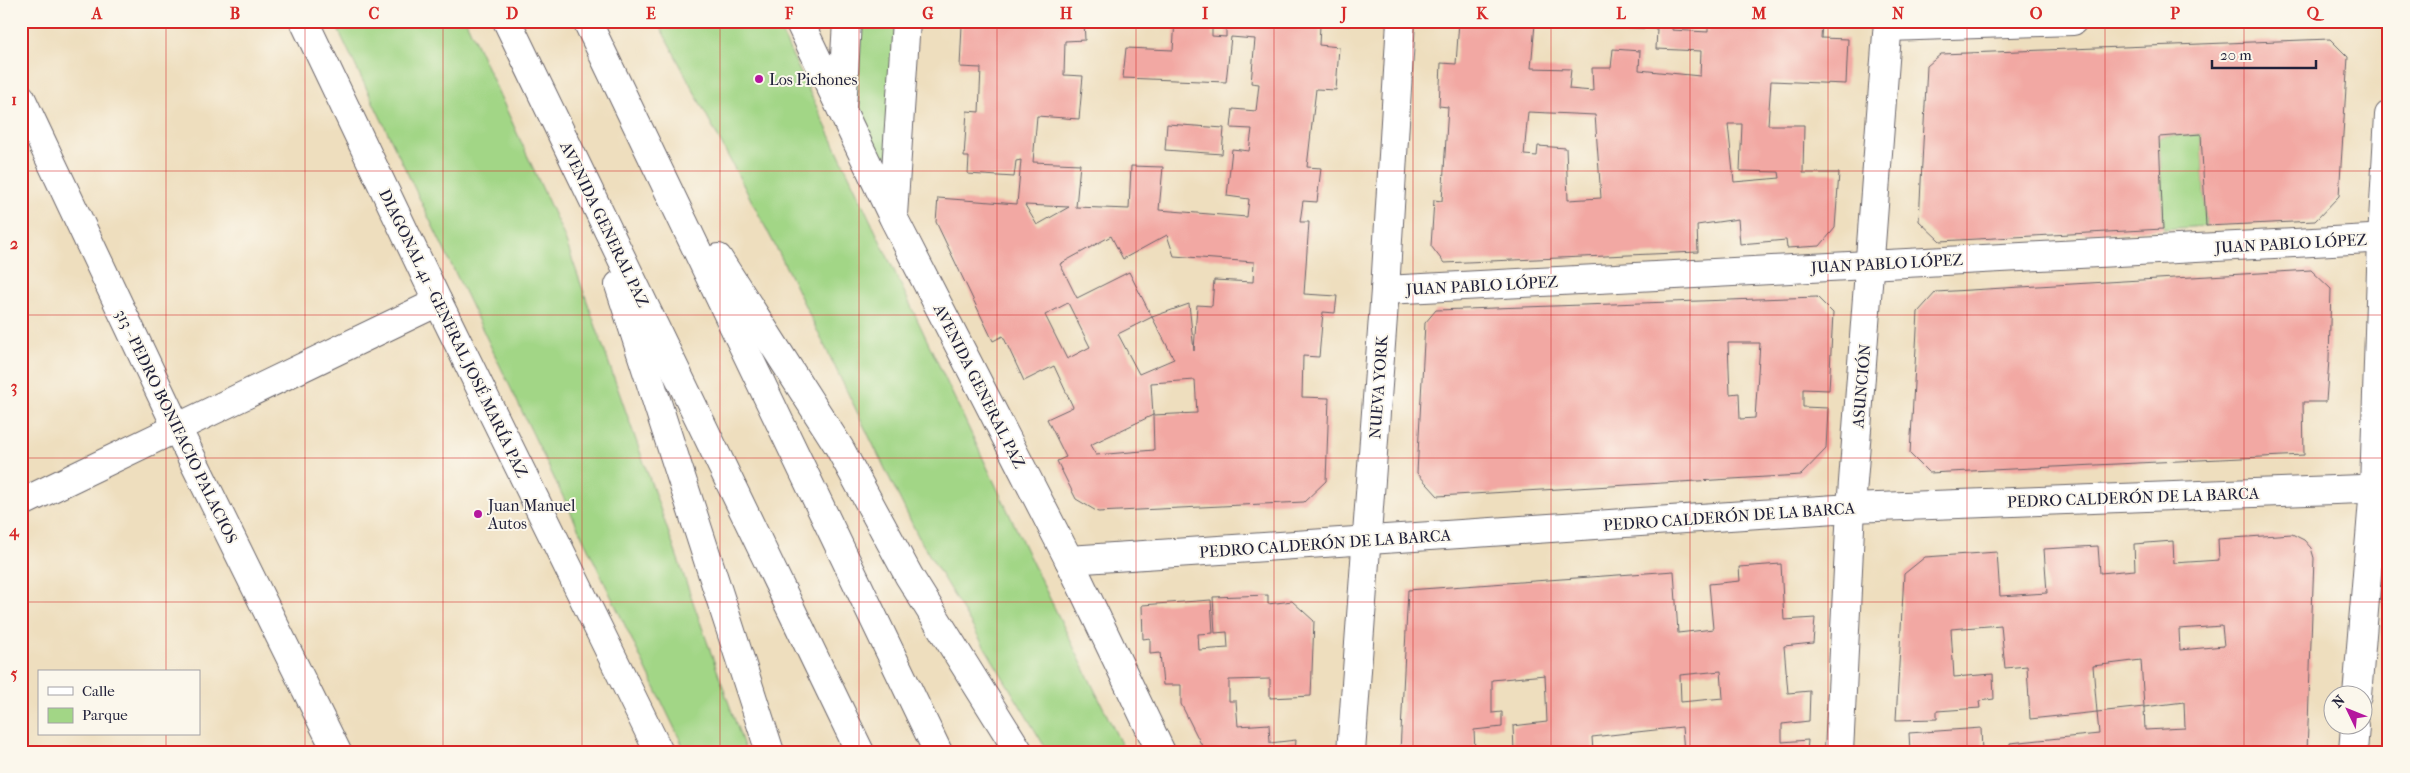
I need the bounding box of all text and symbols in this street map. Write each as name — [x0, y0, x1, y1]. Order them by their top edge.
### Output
text: A — [91, 4, 103, 23]
text: B — [230, 4, 240, 23]
text: C — [369, 4, 380, 23]
text: D — [506, 4, 518, 23]
text: E — [646, 4, 656, 23]
text: F — [784, 4, 794, 23]
text: G — [922, 4, 934, 23]
text: H — [1060, 4, 1073, 23]
text: I — [1202, 4, 1209, 23]
text: J — [1339, 4, 1347, 24]
text: K — [1476, 4, 1489, 23]
text: L — [1616, 4, 1626, 23]
text: M — [1751, 4, 1767, 23]
text: N — [1892, 4, 1905, 23]
text: O — [2030, 4, 2043, 23]
text: P — [2170, 4, 2180, 23]
text: Q — [2307, 4, 2325, 23]
scale bar — [2212, 38, 2316, 70]
text: 20 m — [2220, 46, 2252, 64]
place label: Los Pichones — [769, 70, 857, 89]
marker: Los Pichones — [753, 73, 765, 85]
text: 1 — [11, 90, 17, 109]
street label: AVENIDA GENERAL PAZ — [556, 137, 653, 310]
street label: DIAGONAL 41 - GENERAL JOSÉ MARÍA PAZ — [375, 186, 533, 481]
street label: JUAN PABLO LÓPEZ — [2212, 229, 2368, 257]
text: 2 — [10, 234, 18, 253]
street label: JUAN PABLO LÓPEZ — [1808, 249, 1964, 277]
street label: JUAN PABLO LÓPEZ — [1403, 271, 1559, 299]
street label: AVENIDA GENERAL PAZ — [929, 300, 1029, 472]
street label: 313 - PEDRO BONIFACIO PALACIOS — [111, 306, 242, 546]
street label: NUEVA YORK — [1365, 333, 1392, 440]
street label: ASUNCIÓN — [1847, 343, 1875, 430]
text: 3 — [11, 377, 17, 397]
street label: PEDRO CALDERÓN DE LA BARCA — [2007, 483, 2260, 511]
place label: Juan Manuel Autos — [486, 496, 576, 533]
street label: PEDRO CALDERÓN DE LA BARCA — [1602, 497, 1856, 535]
marker: Juan Manuel Autos — [472, 508, 484, 520]
text: 4 — [8, 521, 20, 541]
street label: PEDRO CALDERÓN DE LA BARCA — [1198, 524, 1452, 562]
text: 5 — [11, 664, 18, 683]
legend — [38, 670, 200, 736]
text: Calle — [82, 682, 115, 700]
north arrow — [2322, 686, 2372, 736]
text: N — [2329, 692, 2349, 711]
text: Parque — [82, 706, 128, 724]

